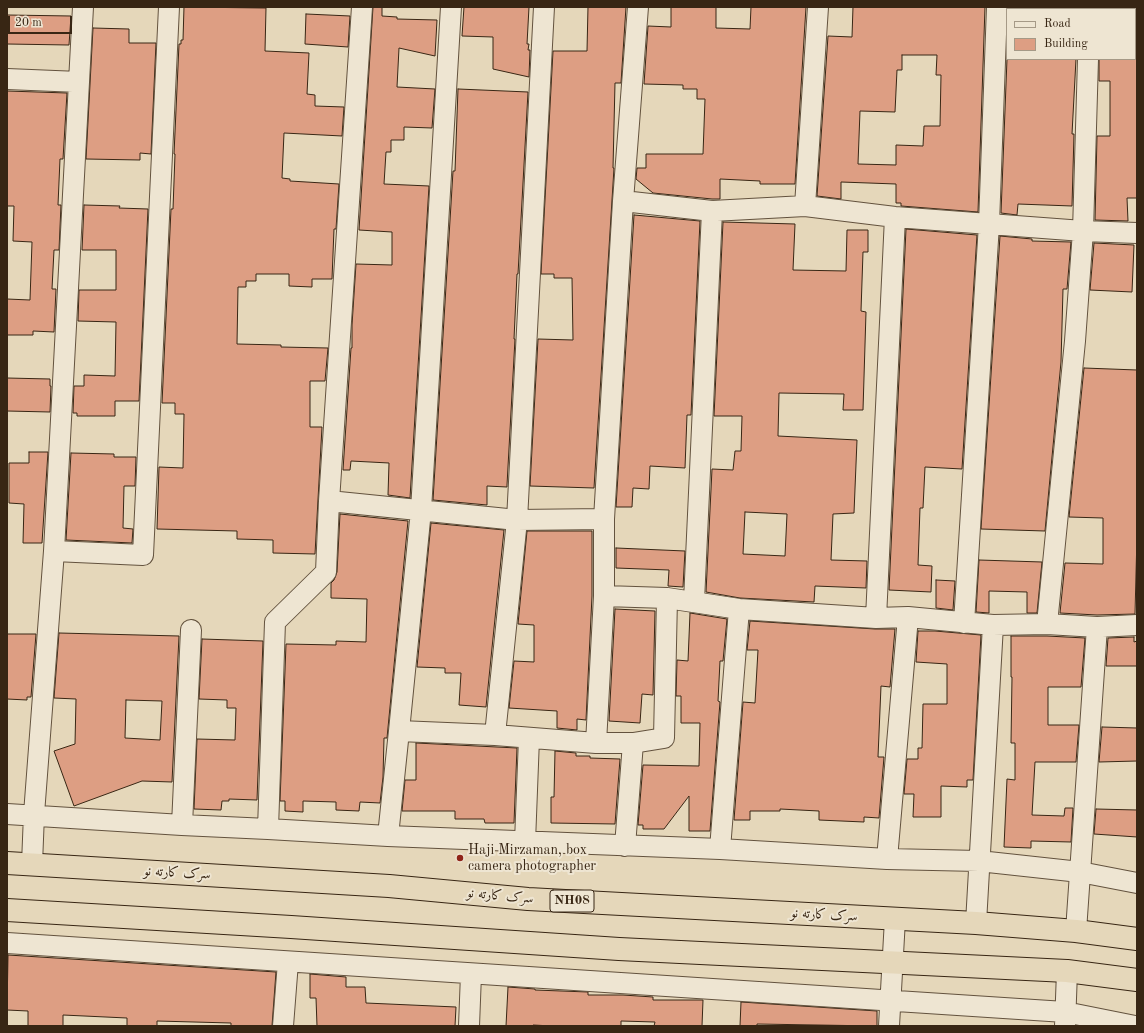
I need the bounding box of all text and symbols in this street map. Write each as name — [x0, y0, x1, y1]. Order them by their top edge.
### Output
scale bar — [10, 8, 74, 34]
legend — [1006, 8, 1136, 60]
text: 20 m — [15, 17, 42, 29]
text: Road — [1044, 18, 1071, 30]
text: Building — [1044, 38, 1088, 50]
place label: Haji Mirzaman, box camera photographer — [468, 842, 596, 874]
marker: Haji Mirzaman, box camera photographer — [455, 853, 465, 863]
street label: سرک کارته نو — [143, 863, 211, 883]
street label: سرک کارته نو — [466, 885, 534, 907]
road number: NH08 — [550, 890, 594, 912]
street label: سرک کارته نو — [790, 905, 858, 925]

